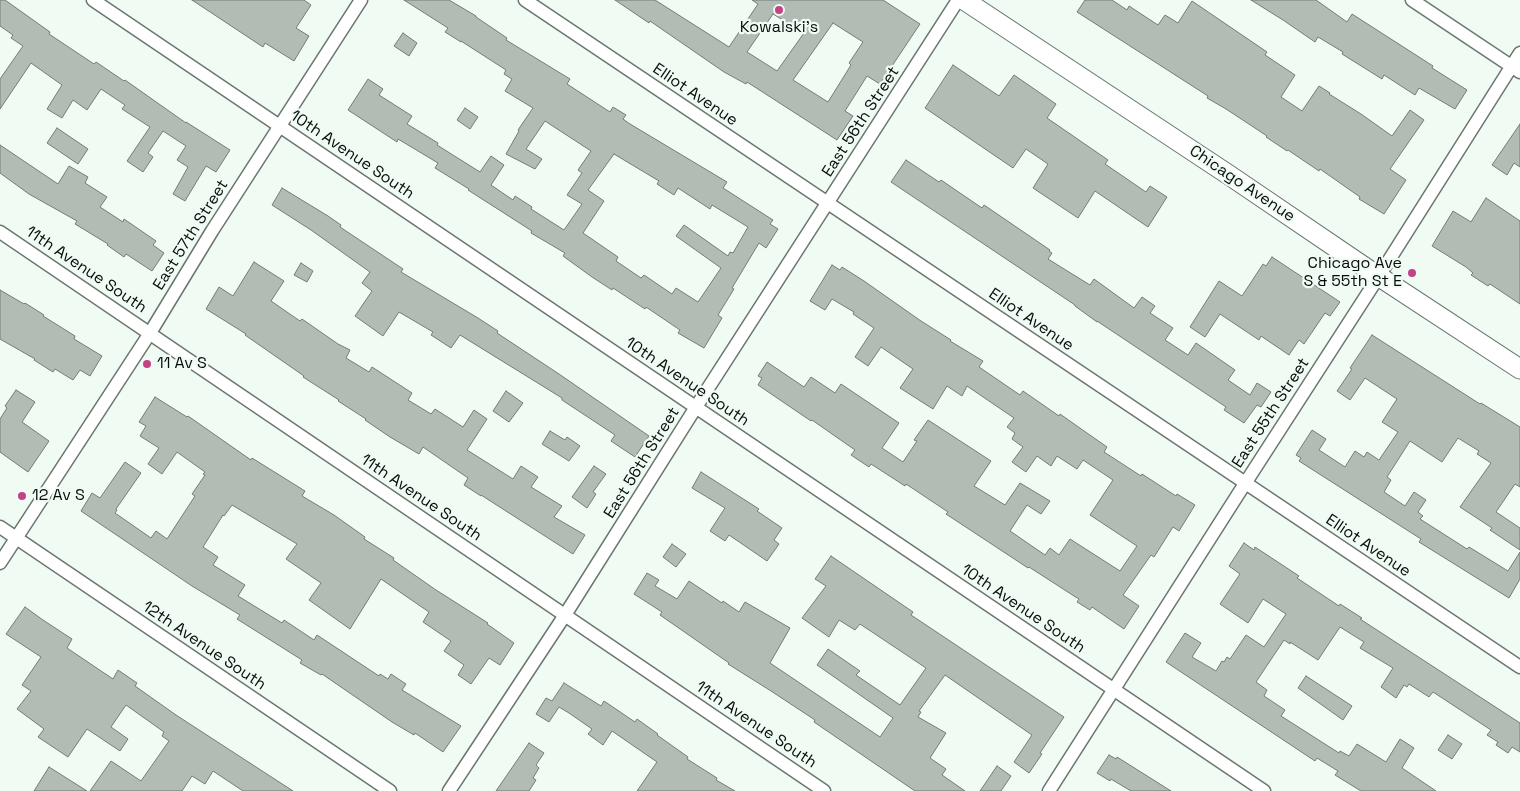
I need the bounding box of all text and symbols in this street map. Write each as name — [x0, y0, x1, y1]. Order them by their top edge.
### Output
marker: Kowalski's — [773, 4, 785, 16]
place label: Kowalski's — [740, 18, 818, 38]
street label: Elliot Avenue — [649, 60, 741, 130]
street label: East 56th Street — [818, 63, 904, 181]
street label: 10th Avenue South — [286, 106, 418, 204]
street label: Chicago Avenue — [1186, 142, 1298, 226]
street label: East 57th Street — [149, 176, 233, 294]
street label: 11th Avenue South — [22, 222, 150, 318]
place label: Chicago Ave S & 55th St E — [1304, 254, 1402, 292]
marker: Chicago Ave S & 55th St E — [1406, 267, 1418, 279]
street label: Elliot Avenue — [985, 285, 1077, 355]
street label: 10th Avenue South — [621, 333, 753, 431]
place label: 11 Av S — [157, 354, 207, 374]
street label: East 55th Street — [1228, 354, 1314, 472]
marker: 11 Av S — [141, 358, 153, 370]
street label: East 56th Street — [600, 404, 684, 522]
street label: 11th Avenue South — [357, 450, 485, 546]
place label: 12 Av S — [32, 486, 85, 506]
marker: 12 Av S — [16, 490, 28, 502]
street label: Elliot Avenue — [1322, 511, 1414, 581]
street label: 10th Avenue South — [957, 560, 1089, 658]
street label: 12th Avenue South — [139, 598, 269, 694]
street label: 11th Avenue South — [692, 677, 820, 773]

